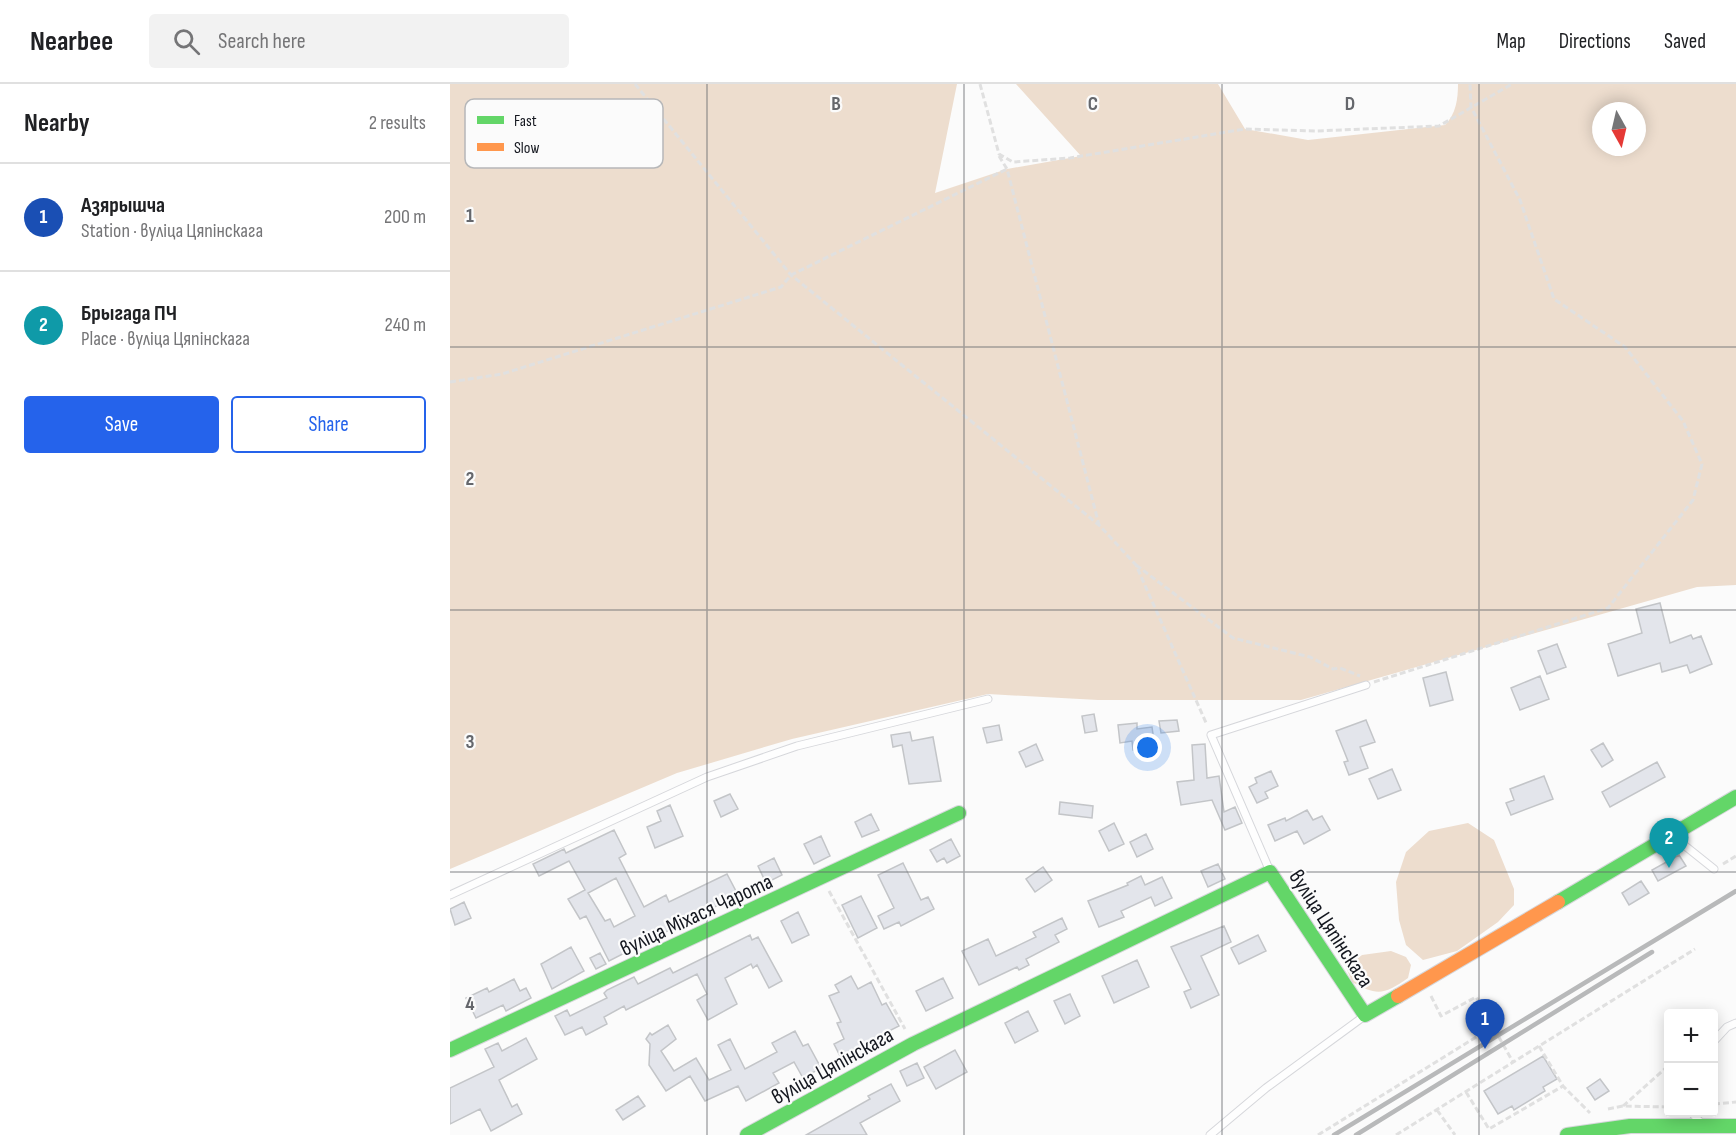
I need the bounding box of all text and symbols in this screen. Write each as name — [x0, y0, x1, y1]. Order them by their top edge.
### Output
search box — [149, 14, 569, 68]
text: Nearbee — [30, 25, 113, 58]
icon: search — [170, 25, 203, 58]
text: Search here — [218, 28, 306, 55]
text: Map — [1496, 29, 1526, 54]
text: Directions — [1559, 29, 1631, 54]
text: Saved — [1664, 29, 1706, 54]
text: B — [831, 92, 841, 116]
text: C — [1088, 92, 1098, 116]
text: D — [1345, 92, 1355, 116]
legend — [465, 99, 663, 168]
north arrow — [1592, 102, 1646, 156]
text: Nearby — [24, 108, 90, 139]
text: 2 results — [369, 111, 426, 135]
text: Fast — [514, 112, 537, 131]
text: Slow — [514, 139, 539, 158]
text: Азярышча — [81, 192, 165, 219]
text: 1 — [466, 204, 474, 228]
text: 1 — [40, 205, 47, 229]
text: 200 m — [384, 205, 426, 229]
text: Station · вуліца Цяпінскага — [81, 219, 263, 243]
text: Брыгада ПЧ — [81, 300, 177, 327]
text: 2 — [39, 313, 48, 337]
text: 240 m — [385, 313, 426, 337]
text: Place · вуліца Цяпінскага — [81, 327, 250, 351]
button: Save — [24, 396, 219, 453]
button: Share — [231, 396, 426, 453]
text: 2 — [466, 467, 474, 491]
text: 3 — [466, 730, 475, 754]
your location — [1133, 733, 1162, 762]
pin: 2 — [1650, 818, 1688, 868]
street label: вуліца Цяпінскага — [1283, 865, 1379, 993]
street label: вуліца Міхася Чарота — [616, 868, 777, 963]
text: 4 — [465, 992, 475, 1016]
pin: 1 — [1466, 1000, 1504, 1049]
map controls — [1664, 1009, 1718, 1117]
button: + — [1664, 1009, 1718, 1063]
street label: вуліца Цяпінскага — [767, 1022, 898, 1111]
button: − — [1664, 1063, 1718, 1117]

